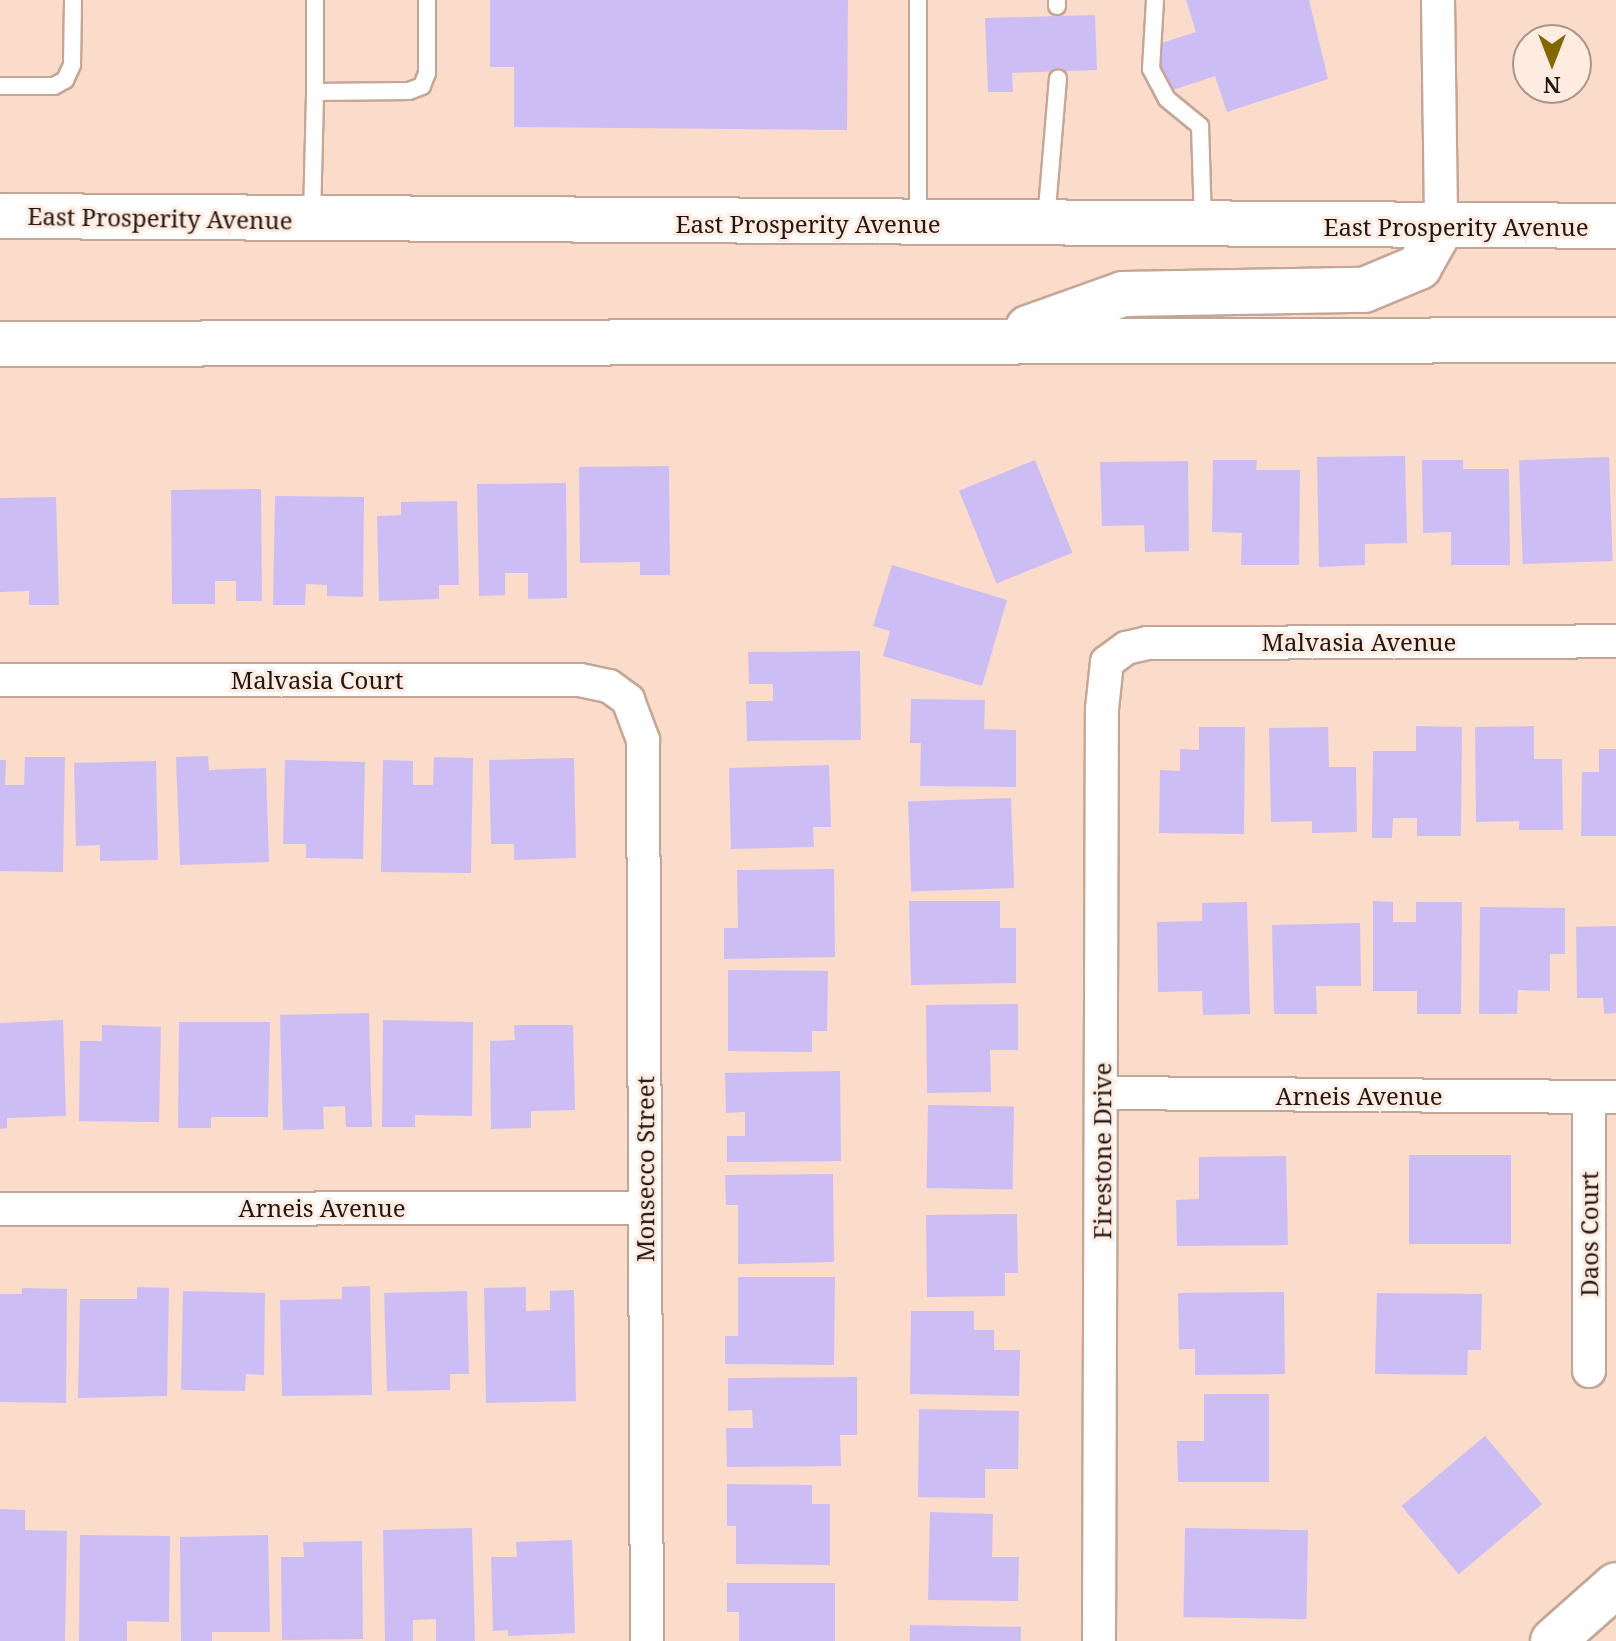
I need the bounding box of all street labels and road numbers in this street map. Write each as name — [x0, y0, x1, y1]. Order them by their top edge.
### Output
street label: East Prosperity Avenue — [27, 201, 293, 235]
street label: East Prosperity Avenue — [675, 210, 941, 238]
street label: East Prosperity Avenue — [1323, 213, 1589, 241]
street label: Malvasia Avenue — [1262, 628, 1456, 656]
street label: Malvasia Court — [231, 666, 403, 694]
street label: Firestone Drive — [1088, 1063, 1116, 1239]
street label: Monsecco Street — [631, 1076, 659, 1262]
street label: Arneis Avenue — [1275, 1082, 1443, 1110]
street label: Daos Court — [1575, 1171, 1603, 1297]
street label: Arneis Avenue — [238, 1194, 406, 1222]

